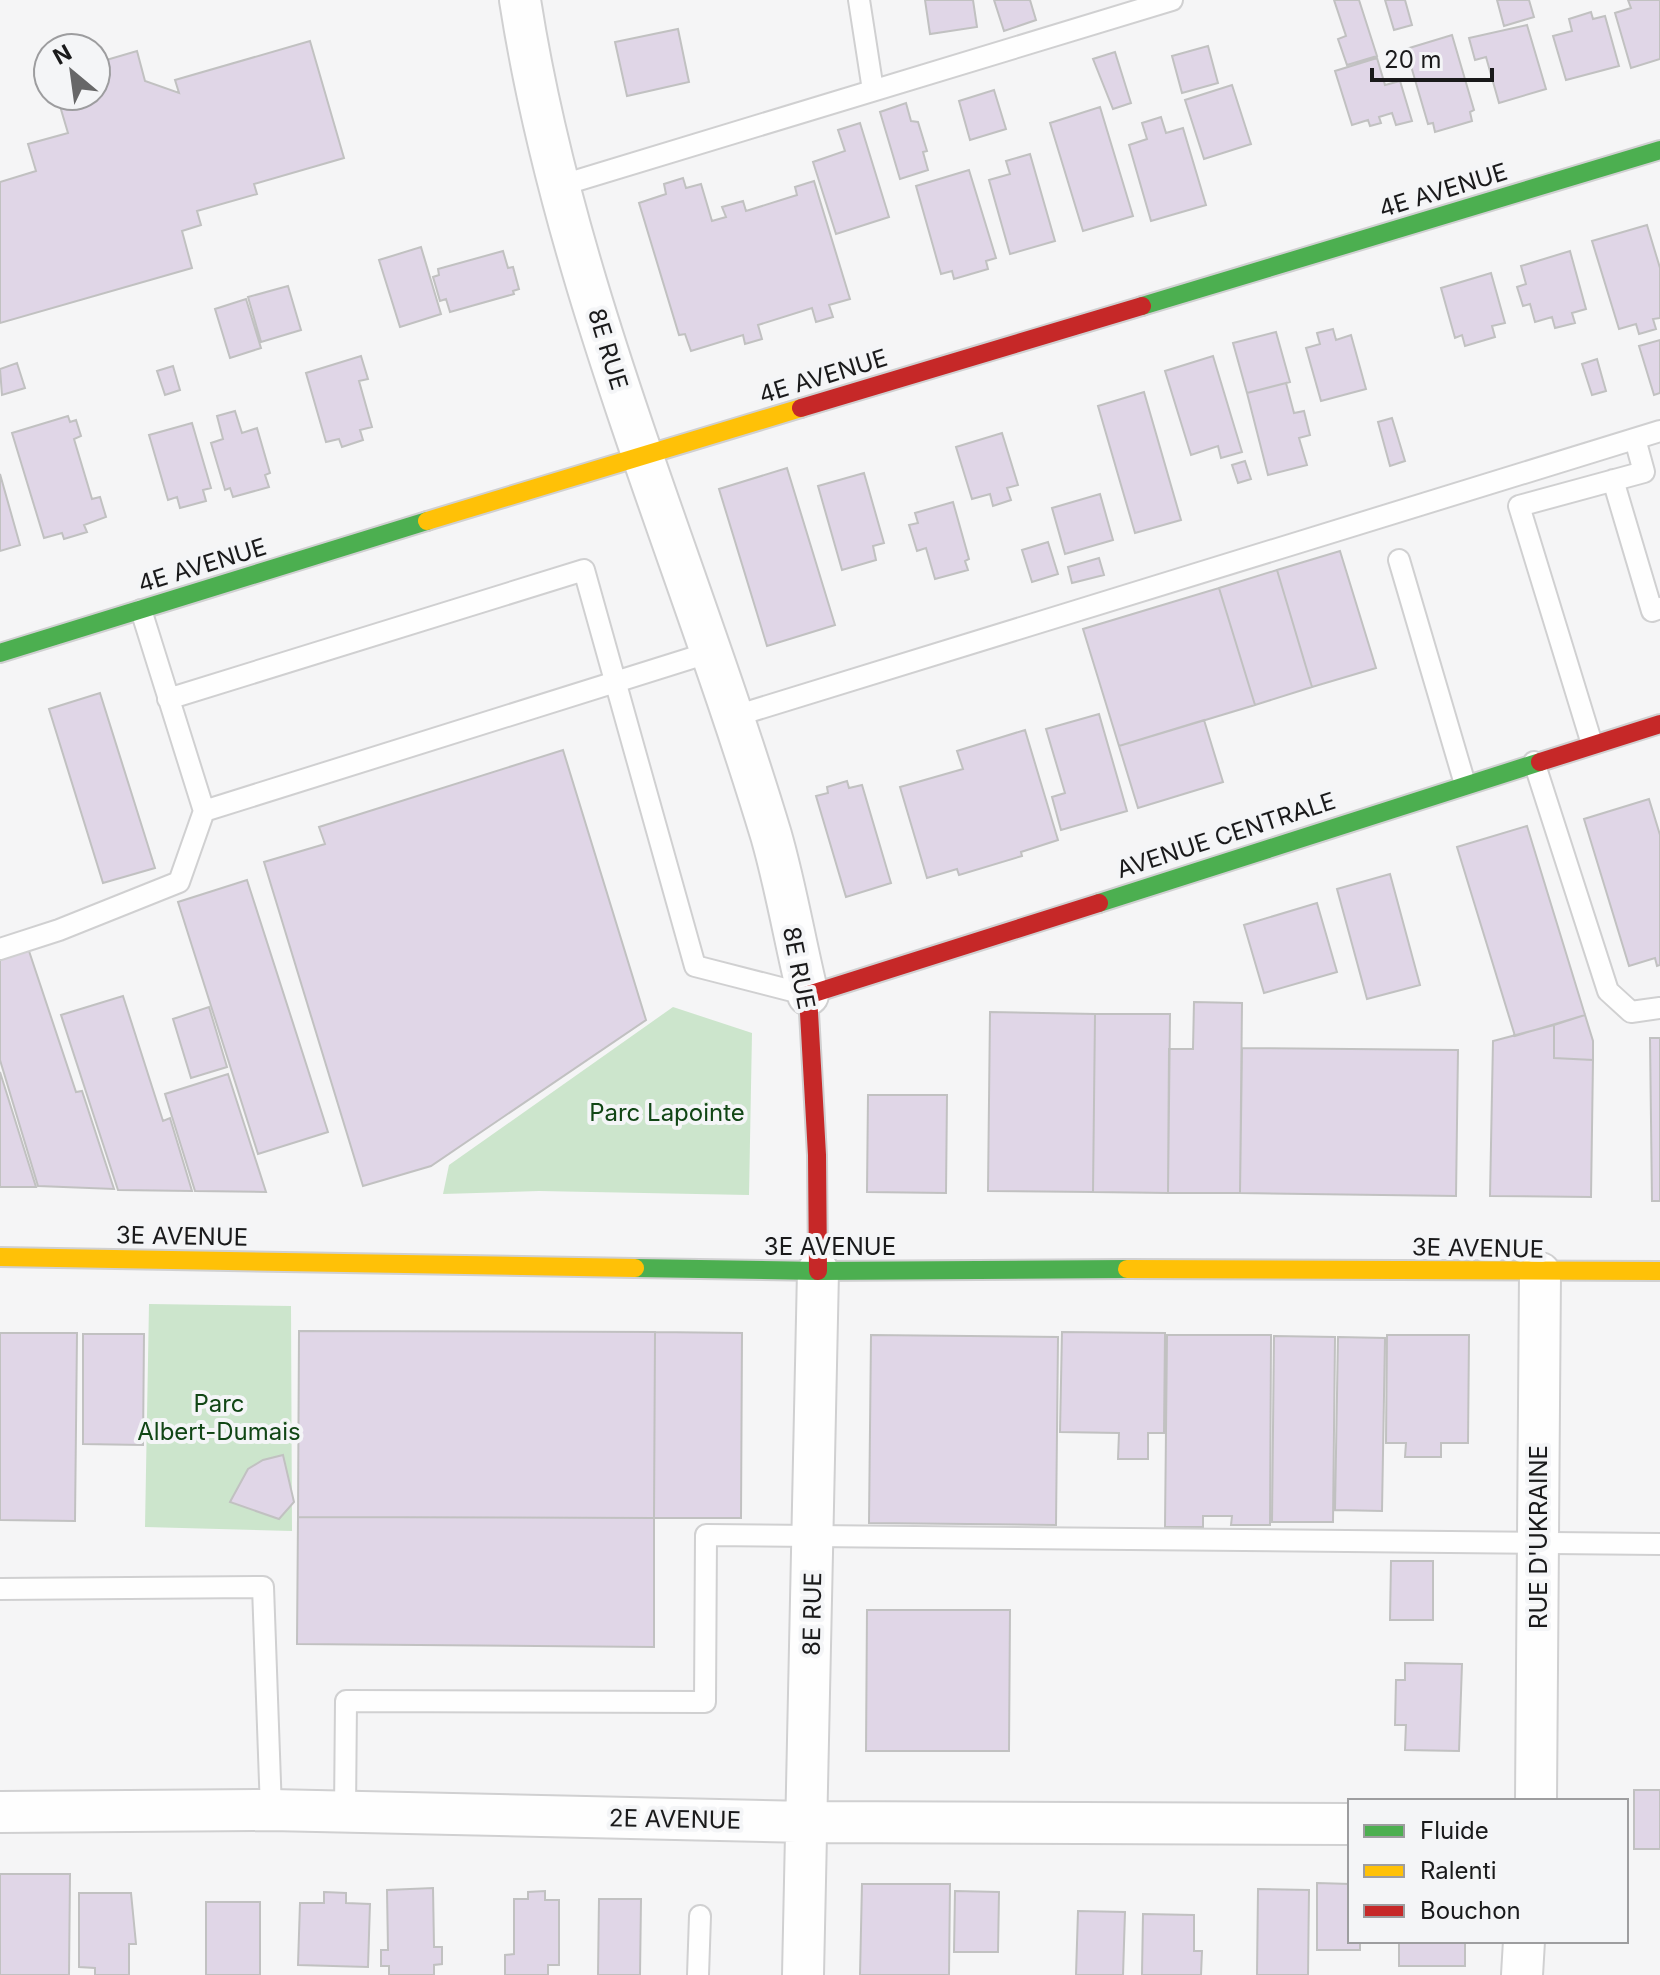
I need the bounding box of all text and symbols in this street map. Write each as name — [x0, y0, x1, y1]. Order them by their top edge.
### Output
north arrow — [32, 32, 112, 112]
scale bar — [1372, 32, 1492, 82]
text: N — [49, 39, 76, 70]
text: 20 m — [1384, 45, 1442, 74]
street label: 4E AVENUE — [1375, 157, 1511, 223]
street label: 8E RUE — [582, 305, 634, 393]
street label: 4E AVENUE — [755, 343, 891, 409]
street label: 4E AVENUE — [134, 532, 270, 598]
street label: AVENUE CENTRALE — [1113, 786, 1339, 884]
street label: 8E RUE — [777, 924, 821, 1012]
park label: Parc Lapointe — [589, 1098, 745, 1127]
street label: 3E AVENUE — [116, 1220, 248, 1252]
street label: 3E AVENUE — [764, 1232, 896, 1261]
street label: 3E AVENUE — [1412, 1232, 1544, 1264]
park label: Parc Albert-Dumais — [137, 1389, 301, 1446]
street label: RUE D'UKRAINE — [1524, 1445, 1553, 1629]
street label: 8E RUE — [797, 1572, 827, 1656]
legend — [1348, 1799, 1628, 1943]
street label: 2E AVENUE — [609, 1803, 741, 1835]
text: Fluide — [1420, 1816, 1489, 1845]
text: Ralenti — [1420, 1856, 1496, 1885]
text: Bouchon — [1420, 1896, 1521, 1925]

